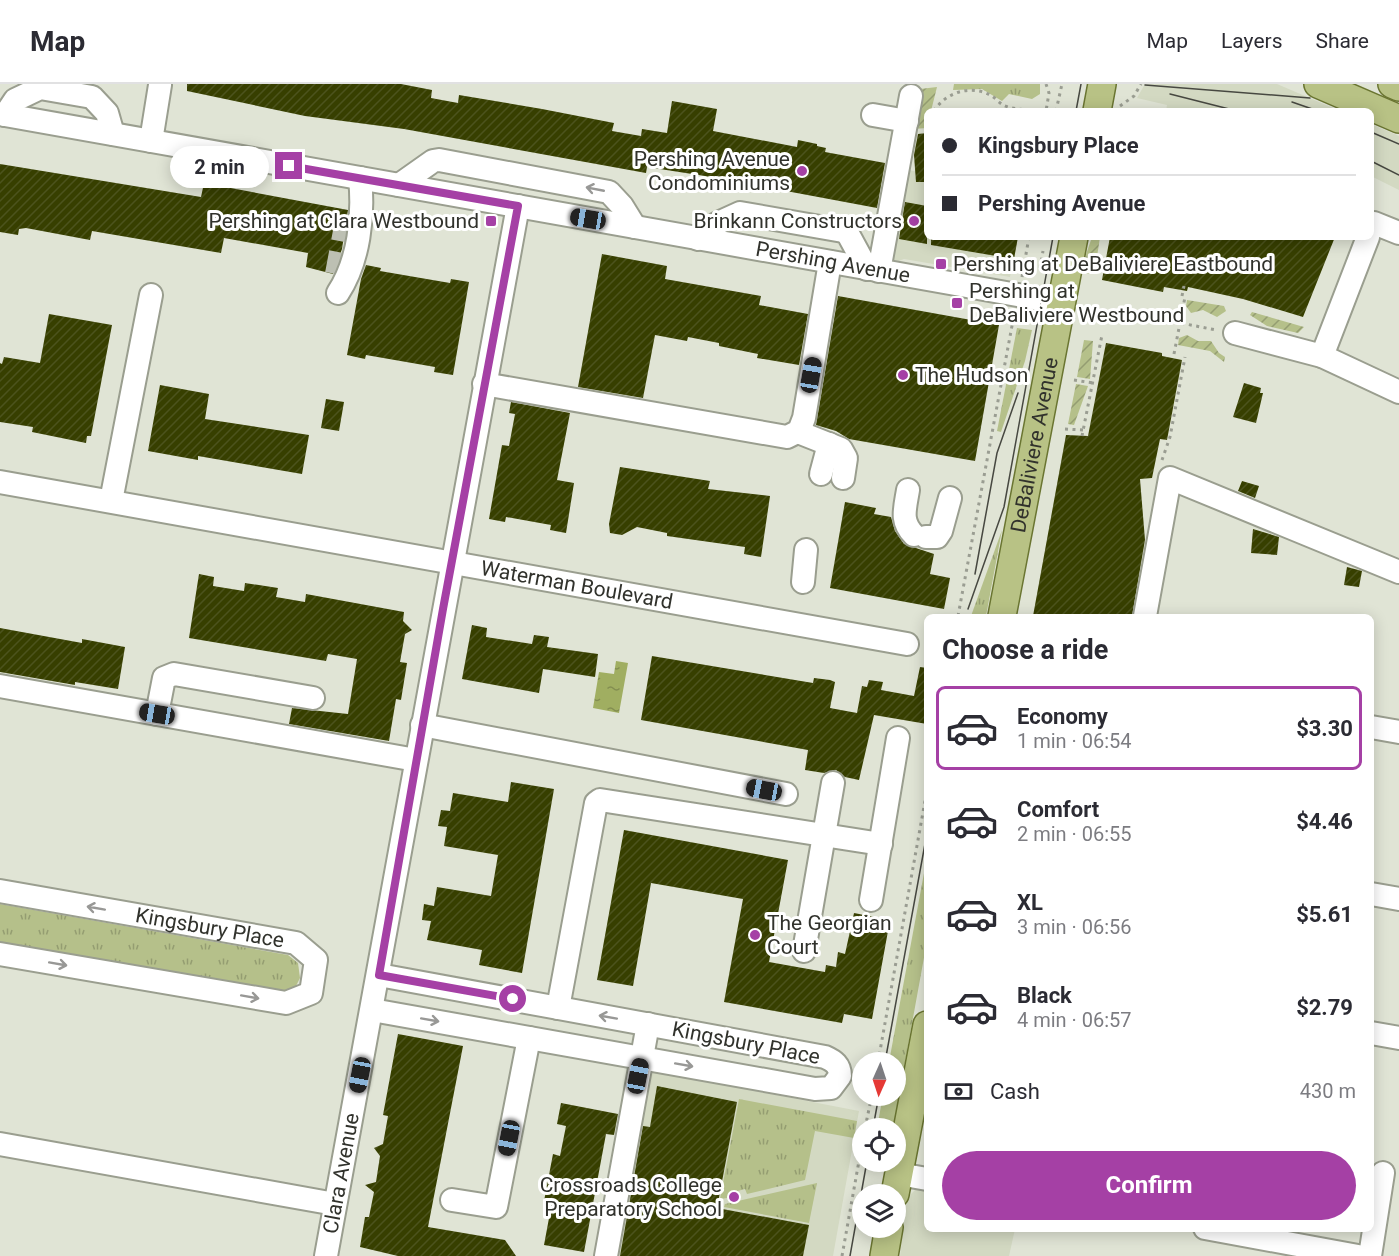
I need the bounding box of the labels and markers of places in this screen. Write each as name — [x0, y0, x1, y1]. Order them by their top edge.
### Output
place label: Pershing Avenue Condominiums — [634, 147, 790, 195]
marker: Pershing Avenue Condominiums — [795, 164, 809, 178]
place label: Pershing at Clara Westbound — [209, 209, 479, 233]
place label: Brinkann Constructors — [693, 209, 902, 233]
marker: Pershing at Clara Westbound — [484, 214, 498, 228]
marker: Brinkann Constructors — [907, 214, 921, 228]
place label: Pershing at DeBaliviere Eastbound — [953, 252, 1273, 276]
marker: Pershing at DeBaliviere Eastbound — [934, 257, 948, 271]
place label: Pershing at DeBaliviere Westbound — [969, 279, 1184, 327]
marker: Pershing at DeBaliviere Westbound — [950, 296, 964, 310]
place label: The Hudson — [915, 363, 1028, 387]
marker: The Hudson — [896, 368, 910, 382]
place label: The Georgian Court — [767, 911, 892, 959]
marker: The Georgian Court — [748, 928, 762, 942]
place label: Crossroads College Preparatory School — [540, 1173, 722, 1221]
marker: Crossroads College Preparatory School — [727, 1190, 741, 1204]

